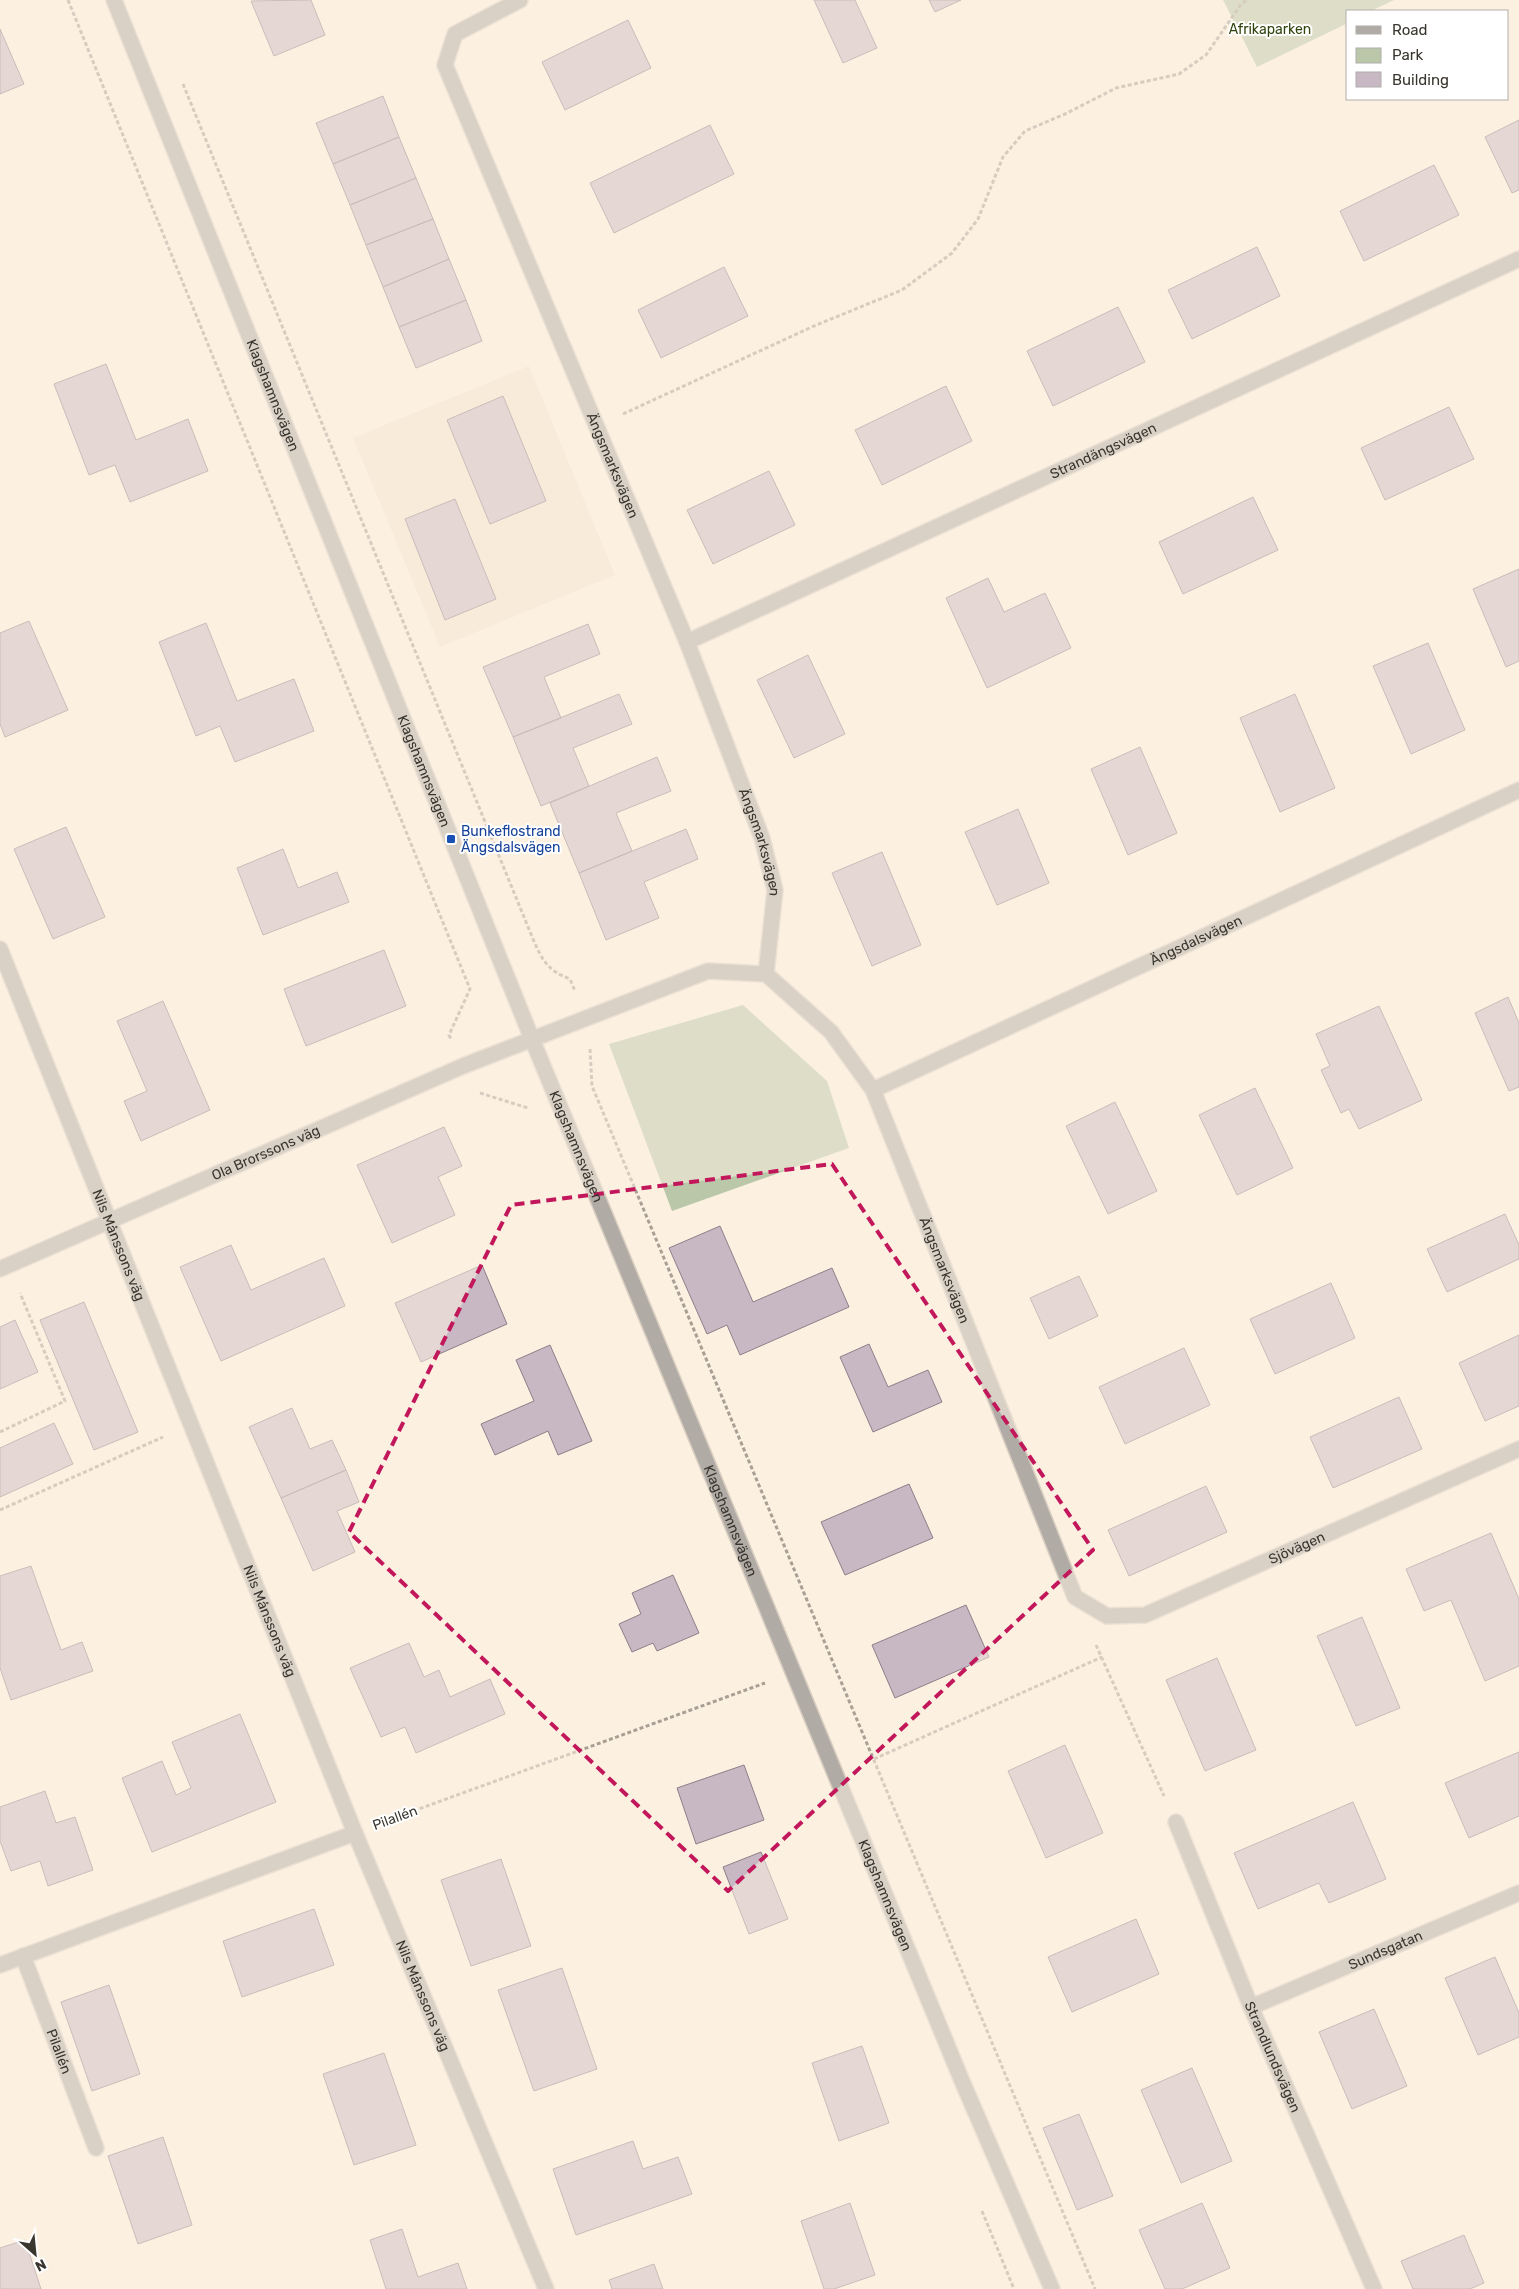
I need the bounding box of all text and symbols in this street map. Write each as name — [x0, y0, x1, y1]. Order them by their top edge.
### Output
legend — [1346, 10, 1509, 100]
park label: Afrikaparken — [1229, 21, 1311, 38]
text: Road — [1392, 21, 1428, 39]
text: Park — [1392, 46, 1423, 64]
text: Building — [1392, 71, 1449, 89]
street label: Klagshamnsvägen — [243, 337, 303, 454]
street label: Ängsmarksvägen — [583, 410, 643, 521]
street label: Strandängsvägen — [1047, 419, 1159, 482]
street label: Klagshamnsvägen — [394, 713, 454, 829]
street label: Ängsmarksvägen — [735, 786, 784, 897]
place label: Bunkeflostrand Ängsdalsvägen — [461, 823, 561, 856]
marker: Bunkeflostrand Ängsdalsvägen — [445, 833, 457, 845]
street label: Ängsdalsvägen — [1147, 911, 1245, 969]
street label: Klagshamnsvägen — [546, 1088, 607, 1205]
street label: Ola Brorssons väg — [209, 1121, 322, 1184]
street label: Nils Månssons väg — [89, 1187, 149, 1303]
street label: Ängsmarksvägen — [916, 1215, 974, 1326]
street label: Klagshamnsvägen — [700, 1462, 761, 1579]
street label: Sjövägen — [1266, 1528, 1327, 1568]
street label: Nils Månssons väg — [240, 1562, 300, 1679]
street label: Pilallén — [370, 1802, 420, 1834]
street label: Klagshamnsvägen — [855, 1837, 916, 1953]
street label: Sundsgatan — [1346, 1927, 1425, 1973]
street label: Nils Månssons väg — [392, 1938, 454, 2054]
street label: Strandlundsvägen — [1241, 1999, 1304, 2115]
street label: Pilallén — [43, 2027, 75, 2076]
north arrow — [10, 2229, 60, 2279]
text: N — [32, 2255, 49, 2275]

